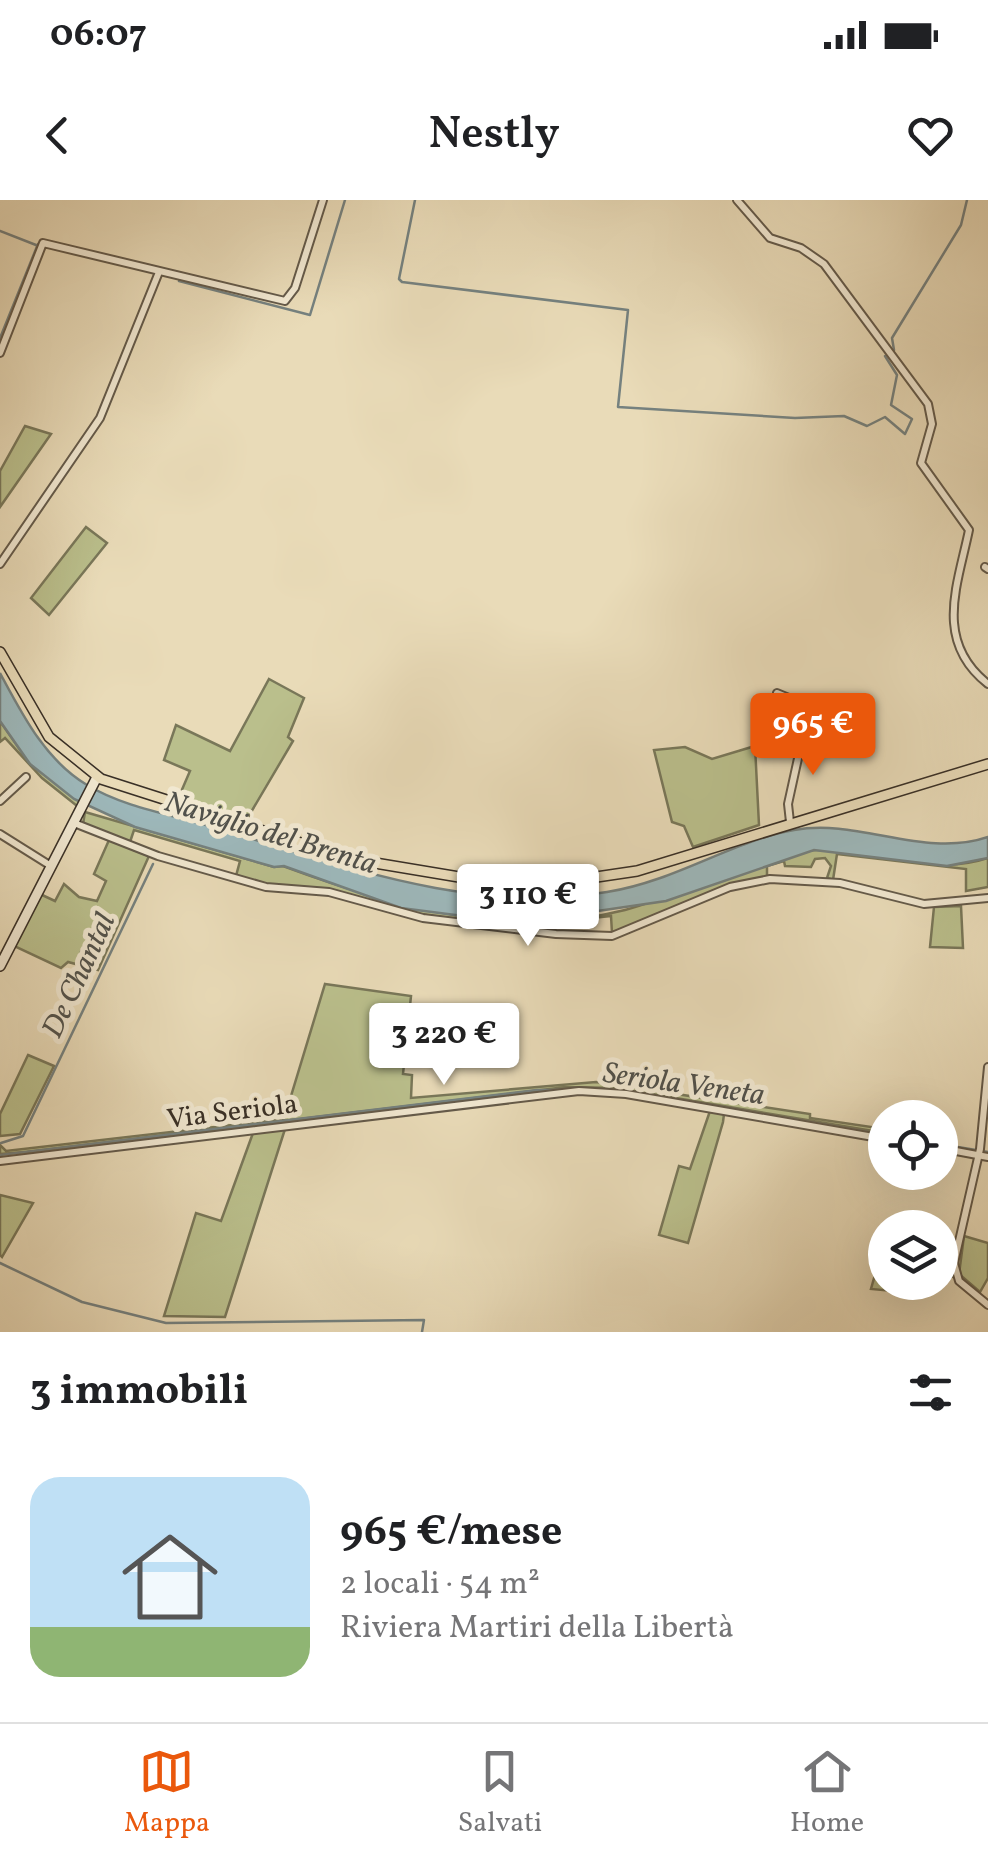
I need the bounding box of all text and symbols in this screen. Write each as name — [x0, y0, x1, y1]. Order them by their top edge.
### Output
text: 06:07 — [50, 9, 147, 62]
text: Nestly — [428, 104, 560, 167]
icon: back — [30, 108, 85, 163]
icon: heart — [903, 108, 958, 163]
pin: 965 € — [743, 693, 883, 778]
text: 965 € — [772, 703, 854, 747]
water label: Naviglio del Brenta — [159, 782, 382, 886]
pin: 3 110 € — [436, 864, 620, 949]
text: 3 110 € — [479, 874, 577, 918]
water label: De Chantal — [33, 906, 127, 1045]
pin: 3 220 € — [352, 1003, 536, 1088]
text: 3 220 € — [391, 1013, 497, 1057]
water label: Seriola Veneta — [600, 1053, 767, 1117]
street label: Via Seriola — [165, 1085, 300, 1140]
map controls — [868, 1100, 958, 1300]
button: locate — [868, 1100, 958, 1190]
button: layers — [868, 1210, 958, 1300]
text: 3 immobili — [30, 1363, 248, 1422]
icon: filters — [903, 1365, 958, 1420]
text: 965 €/mese — [340, 1504, 562, 1563]
icon: home — [110, 1517, 230, 1637]
text: 2 locali · 54 m² — [340, 1563, 540, 1607]
text: Riviera Martiri della Libertà — [340, 1607, 734, 1651]
tab: Mappa — [124, 1744, 210, 1843]
tab: Salvati — [458, 1744, 542, 1843]
tab: Home — [790, 1744, 864, 1843]

